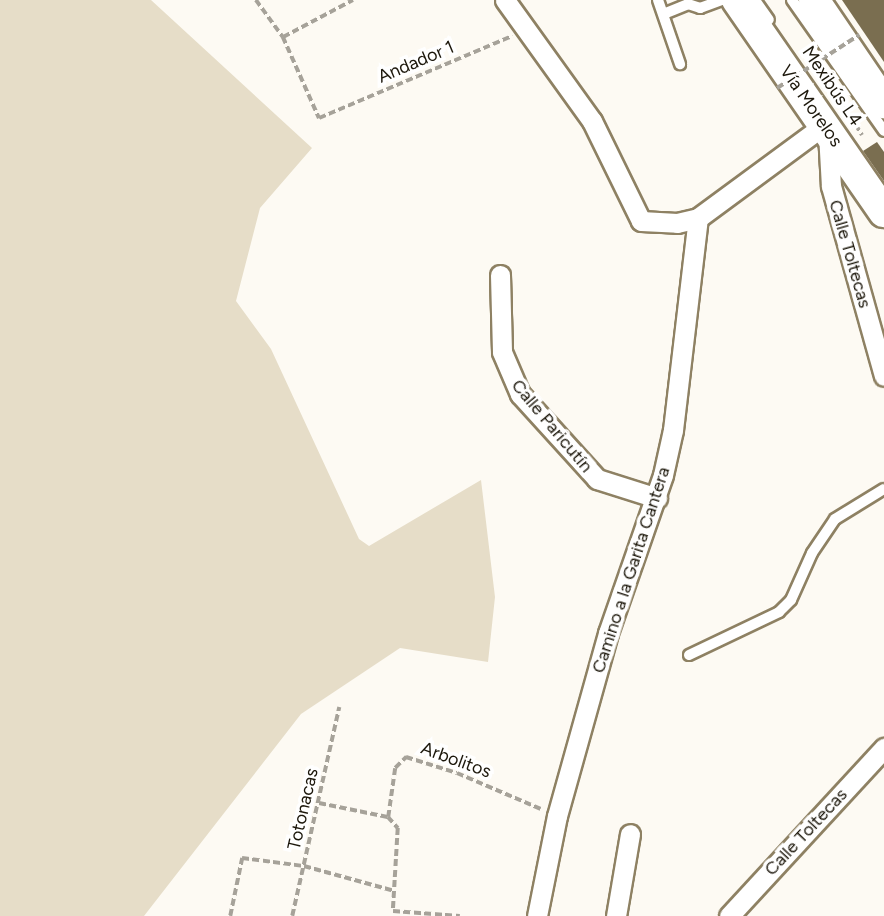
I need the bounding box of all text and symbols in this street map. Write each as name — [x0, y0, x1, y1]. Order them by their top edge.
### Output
street label: Andador 1 — [375, 36, 457, 88]
street label: Mexibús L4 — [797, 42, 867, 130]
street label: Vía Morelos — [775, 61, 847, 151]
street label: Calle Toltecas — [824, 197, 876, 311]
street label: Calle Paricutín — [507, 375, 597, 477]
street label: Camino a la Garita Cantera — [587, 464, 675, 676]
street label: Arbolitos — [418, 737, 494, 783]
street label: Totonacas — [283, 766, 323, 852]
street label: Calle Toltecas — [760, 784, 852, 880]

